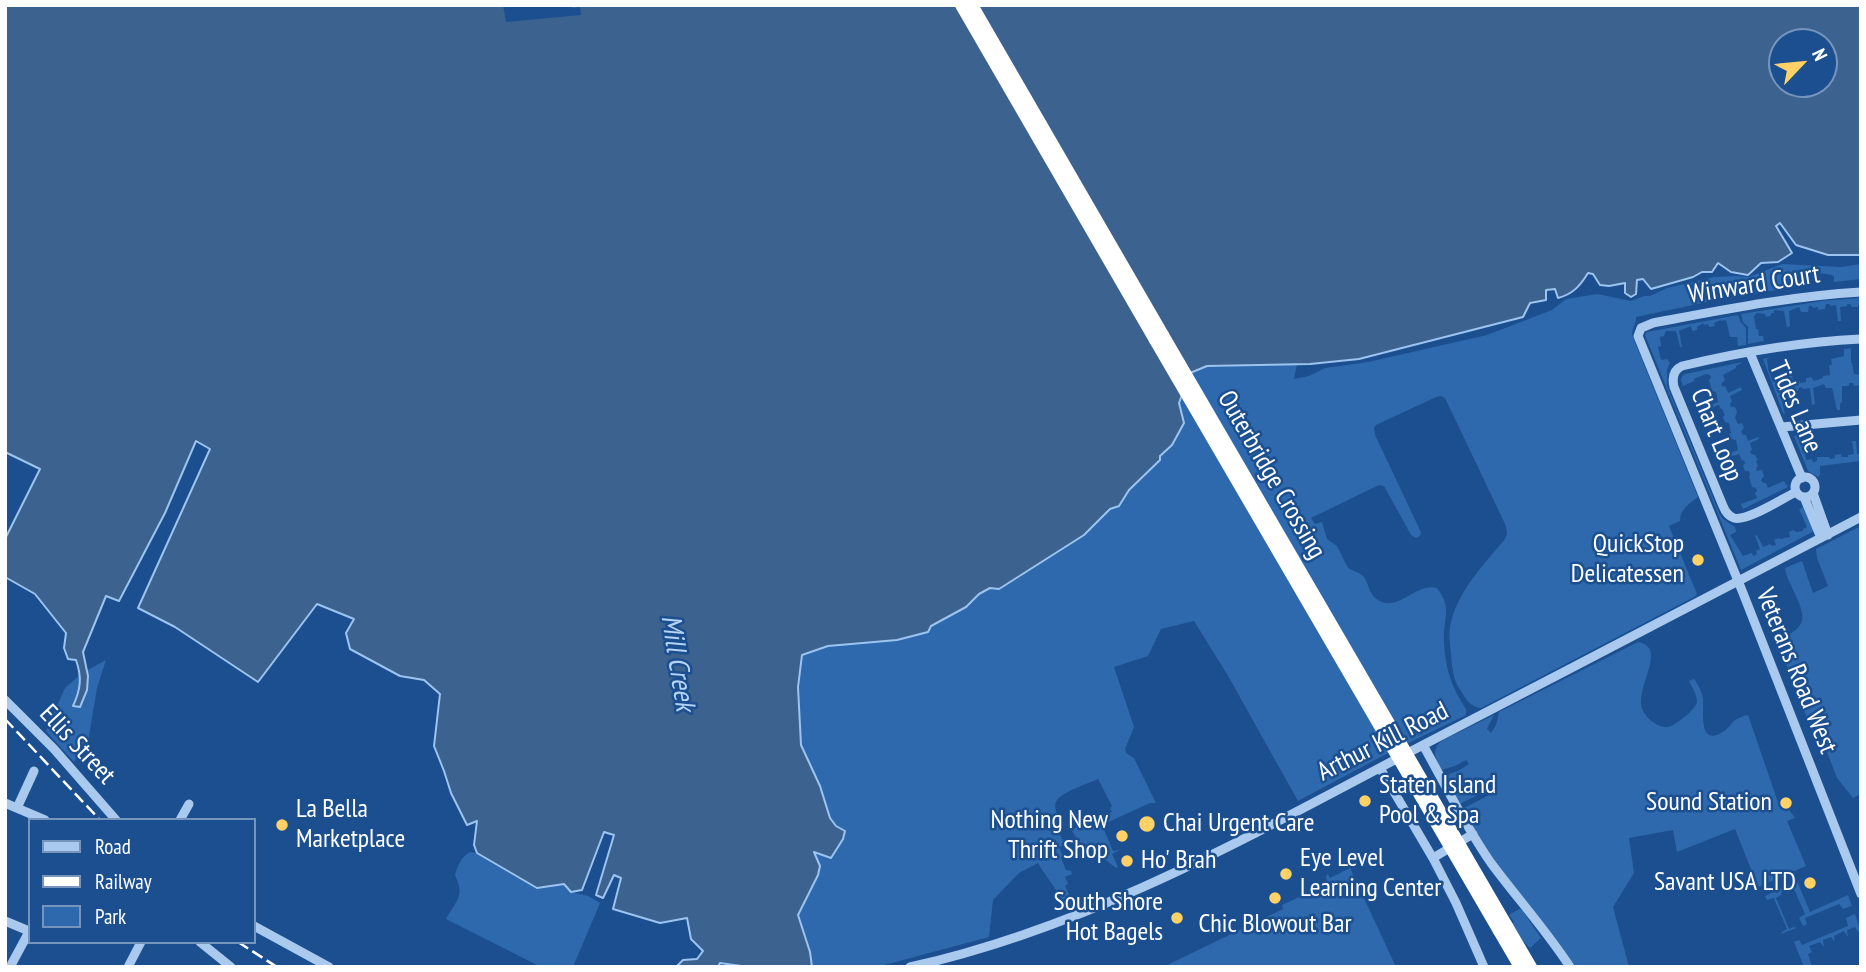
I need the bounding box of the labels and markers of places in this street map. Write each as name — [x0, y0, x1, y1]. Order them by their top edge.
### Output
place label: QuickStop Delicatessen — [1571, 529, 1684, 590]
marker: QuickStop Delicatessen — [1690, 552, 1706, 568]
place label: Staten Island Pool & Spa — [1379, 770, 1496, 832]
place label: Sound Station — [1646, 787, 1772, 819]
marker: Staten Island Pool & Spa — [1357, 793, 1373, 809]
place label: La Bella Marketplace — [296, 794, 405, 856]
marker: Sound Station — [1778, 795, 1794, 811]
place label: Nothing New Thrift Shop — [991, 805, 1108, 866]
place label: Chai Urgent Care — [1163, 808, 1314, 840]
marker: Chai Urgent Care — [1137, 814, 1157, 834]
marker: La Bella Marketplace — [274, 817, 290, 833]
marker: Nothing New Thrift Shop — [1114, 828, 1130, 844]
place label: Eye Level Learning Center — [1300, 843, 1441, 904]
place label: Ho' Brah — [1141, 845, 1216, 877]
marker: Ho' Brah — [1119, 853, 1135, 869]
marker: Eye Level Learning Center — [1278, 866, 1294, 882]
place label: Savant USA LTD — [1654, 867, 1796, 899]
marker: Savant USA LTD — [1802, 875, 1818, 891]
place label: South Shore Hot Bagels — [1054, 887, 1163, 948]
marker: Chic Blowout Bar — [1267, 890, 1283, 906]
place label: Chic Blowout Bar — [1198, 909, 1352, 941]
marker: South Shore Hot Bagels — [1169, 910, 1185, 926]

